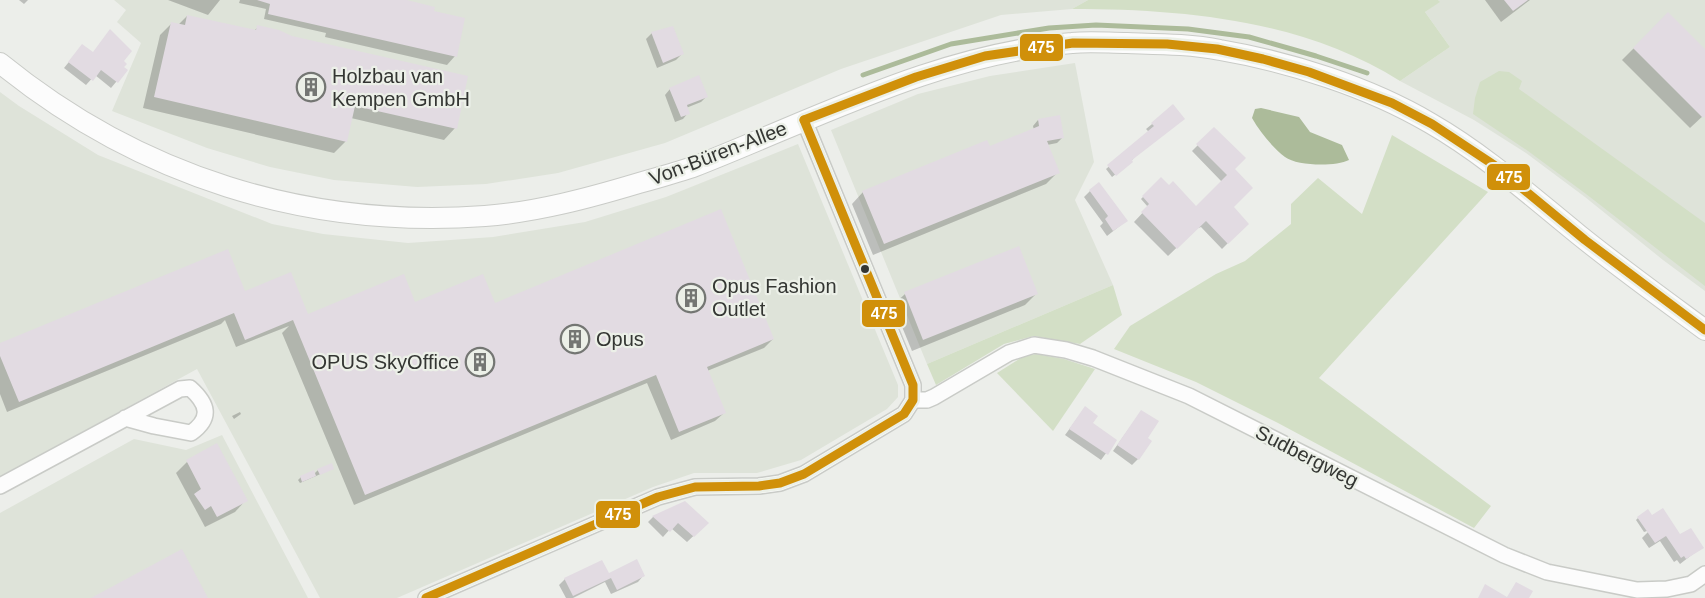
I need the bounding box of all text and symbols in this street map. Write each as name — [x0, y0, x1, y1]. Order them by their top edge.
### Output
line badge: 475 — [1019, 33, 1064, 62]
text: 475 — [1028, 39, 1054, 56]
place label: Holzbau van Kempen GmbH — [332, 65, 470, 110]
building icon: Holzbau van Kempen GmbH — [295, 71, 327, 103]
street label: Von-Büren-Allee — [646, 117, 790, 189]
line badge: 475 — [1486, 163, 1531, 191]
text: 475 — [1496, 169, 1522, 186]
unlabelled marker — [859, 263, 871, 275]
place label: Opus Fashion Outlet — [712, 275, 837, 320]
building icon: Opus Fashion Outlet — [675, 282, 707, 314]
line badge: 475 — [861, 299, 906, 328]
text: 475 — [871, 305, 897, 322]
building icon: Opus — [559, 323, 591, 355]
place label: Opus — [596, 328, 644, 350]
building icon: OPUS SkyOffice — [464, 346, 496, 378]
place label: OPUS SkyOffice — [312, 351, 459, 373]
street label: Sudbergweg — [1252, 421, 1362, 491]
line badge: 475 — [595, 500, 641, 529]
text: 475 — [605, 506, 631, 523]

